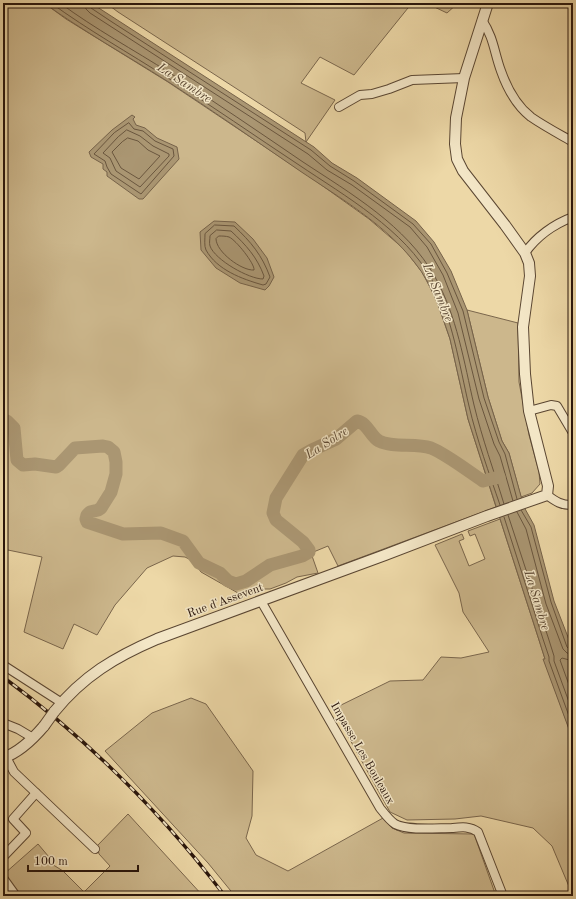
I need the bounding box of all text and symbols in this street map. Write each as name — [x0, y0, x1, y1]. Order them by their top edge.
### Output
water label: La Sambre — [154, 60, 214, 106]
water label: La Sambre — [420, 260, 455, 324]
water label: La Solre — [302, 425, 351, 462]
water label: La Sambre — [521, 568, 552, 632]
street label: Rue d'Assevent — [186, 582, 265, 620]
street label: Impasse Les Bouleaux — [328, 700, 396, 807]
scale bar — [28, 847, 138, 873]
text: 100 m — [34, 856, 68, 868]

